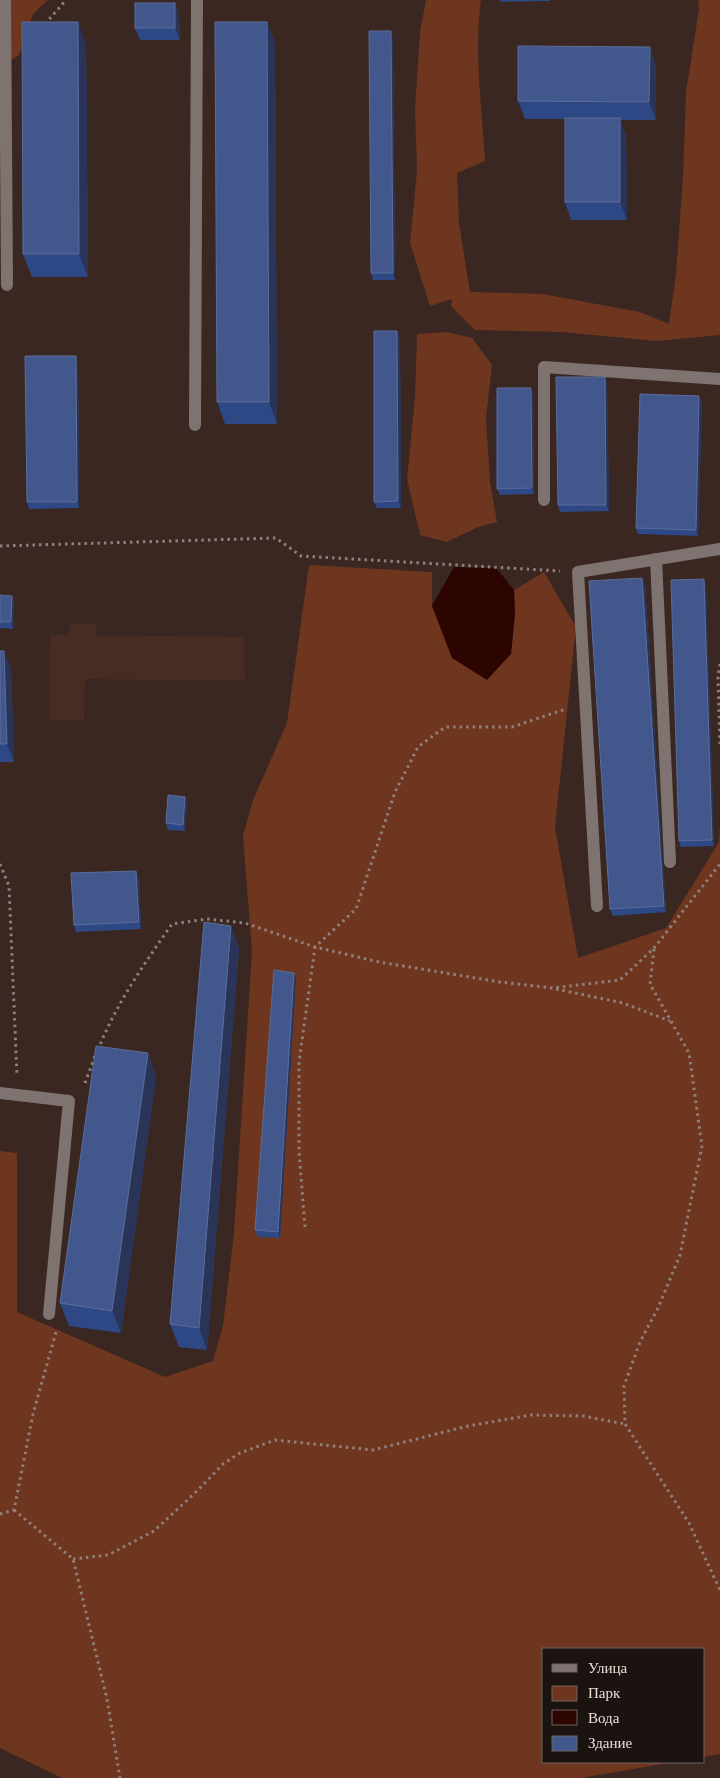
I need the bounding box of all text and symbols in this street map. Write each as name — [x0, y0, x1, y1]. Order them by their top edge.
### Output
legend — [542, 1648, 705, 1763]
text: Улица — [588, 1660, 627, 1676]
text: Парк — [588, 1685, 621, 1701]
text: Вода — [588, 1710, 620, 1726]
text: Здание — [588, 1735, 632, 1751]

